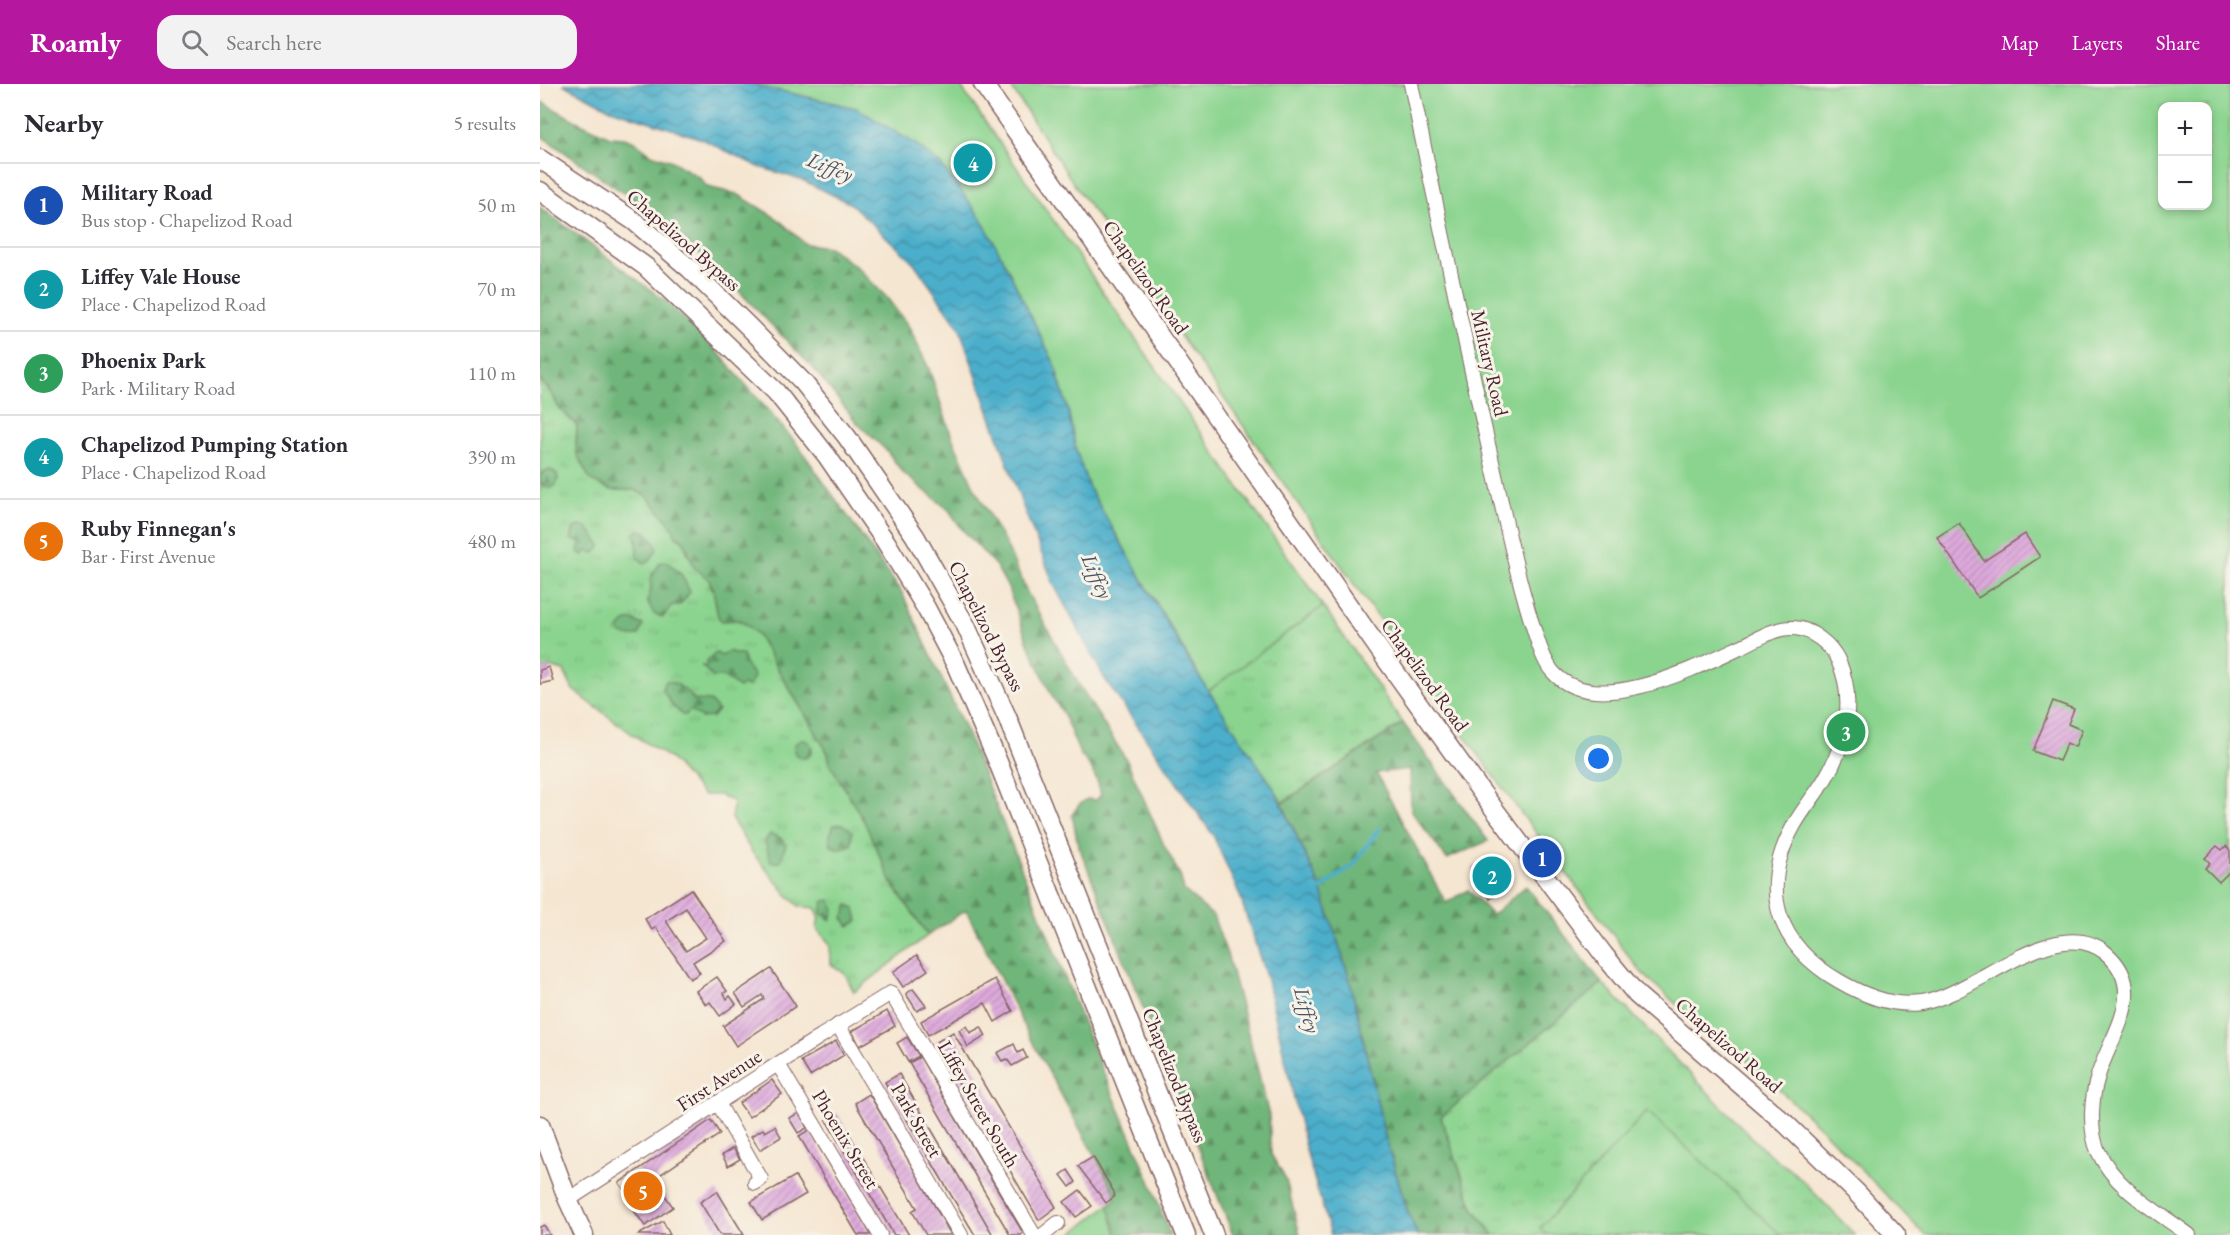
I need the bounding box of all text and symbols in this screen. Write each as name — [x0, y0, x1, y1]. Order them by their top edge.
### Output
search box — [157, 15, 577, 69]
text: Roamly — [30, 24, 121, 60]
icon: search — [178, 26, 211, 59]
text: Search here — [226, 28, 322, 57]
text: Map — [2001, 29, 2039, 56]
text: Layers — [2072, 29, 2123, 56]
text: Share — [2156, 29, 2200, 56]
map controls — [2158, 102, 2212, 210]
button: + — [2158, 102, 2212, 156]
text: Nearby — [24, 106, 104, 140]
text: 5 results — [453, 110, 516, 136]
pin: 4 — [954, 140, 992, 185]
water label: Liffey — [802, 145, 857, 188]
button: − — [2158, 156, 2212, 210]
text: Military Road — [81, 178, 213, 207]
street label: Chapelizod Bypass — [621, 183, 747, 297]
text: 1 — [38, 192, 49, 218]
text: 50 m — [477, 192, 516, 218]
text: Bus stop · Chapelizod Road — [81, 207, 293, 233]
street label: Chapelizod Road — [1097, 215, 1196, 340]
text: Liffey Vale House — [81, 262, 240, 291]
text: 2 — [38, 276, 49, 302]
text: 70 m — [477, 276, 516, 302]
text: Place · Chapelizod Road — [81, 291, 266, 317]
street label: Military Road — [1465, 307, 1515, 419]
text: Phoenix Park — [81, 346, 206, 375]
text: 3 — [38, 360, 49, 386]
text: 110 m — [468, 360, 516, 386]
text: Park · Military Road — [81, 375, 235, 401]
text: Chapelizod Pumping Station — [81, 430, 348, 459]
text: 4 — [38, 444, 49, 470]
text: 390 m — [468, 444, 516, 470]
text: Place · Chapelizod Road — [81, 459, 266, 485]
text: Ruby Finnegan's — [81, 514, 236, 543]
text: 5 — [38, 528, 49, 554]
text: 480 m — [468, 528, 516, 554]
text: Bar · First Avenue — [81, 543, 215, 569]
water label: Liffey — [1075, 548, 1120, 603]
street label: Chapelizod Bypass — [943, 556, 1031, 696]
street label: Chapelizod Road — [1375, 613, 1475, 737]
pin: 3 — [1826, 710, 1866, 754]
your location — [1584, 744, 1613, 773]
pin: 1 — [1522, 836, 1562, 880]
pin: 2 — [1472, 854, 1512, 898]
water label: Liffey — [1288, 983, 1327, 1037]
street label: Chapelizod Road — [1670, 991, 1789, 1099]
street label: Chapelizod Bypass — [1136, 1004, 1214, 1146]
street label: Liffey Street South — [932, 1036, 1026, 1172]
street label: First Avenue — [672, 1043, 766, 1117]
street label: Park Street — [885, 1078, 949, 1163]
street label: Phoenix Street — [806, 1085, 886, 1194]
pin: 5 — [624, 1168, 662, 1214]

